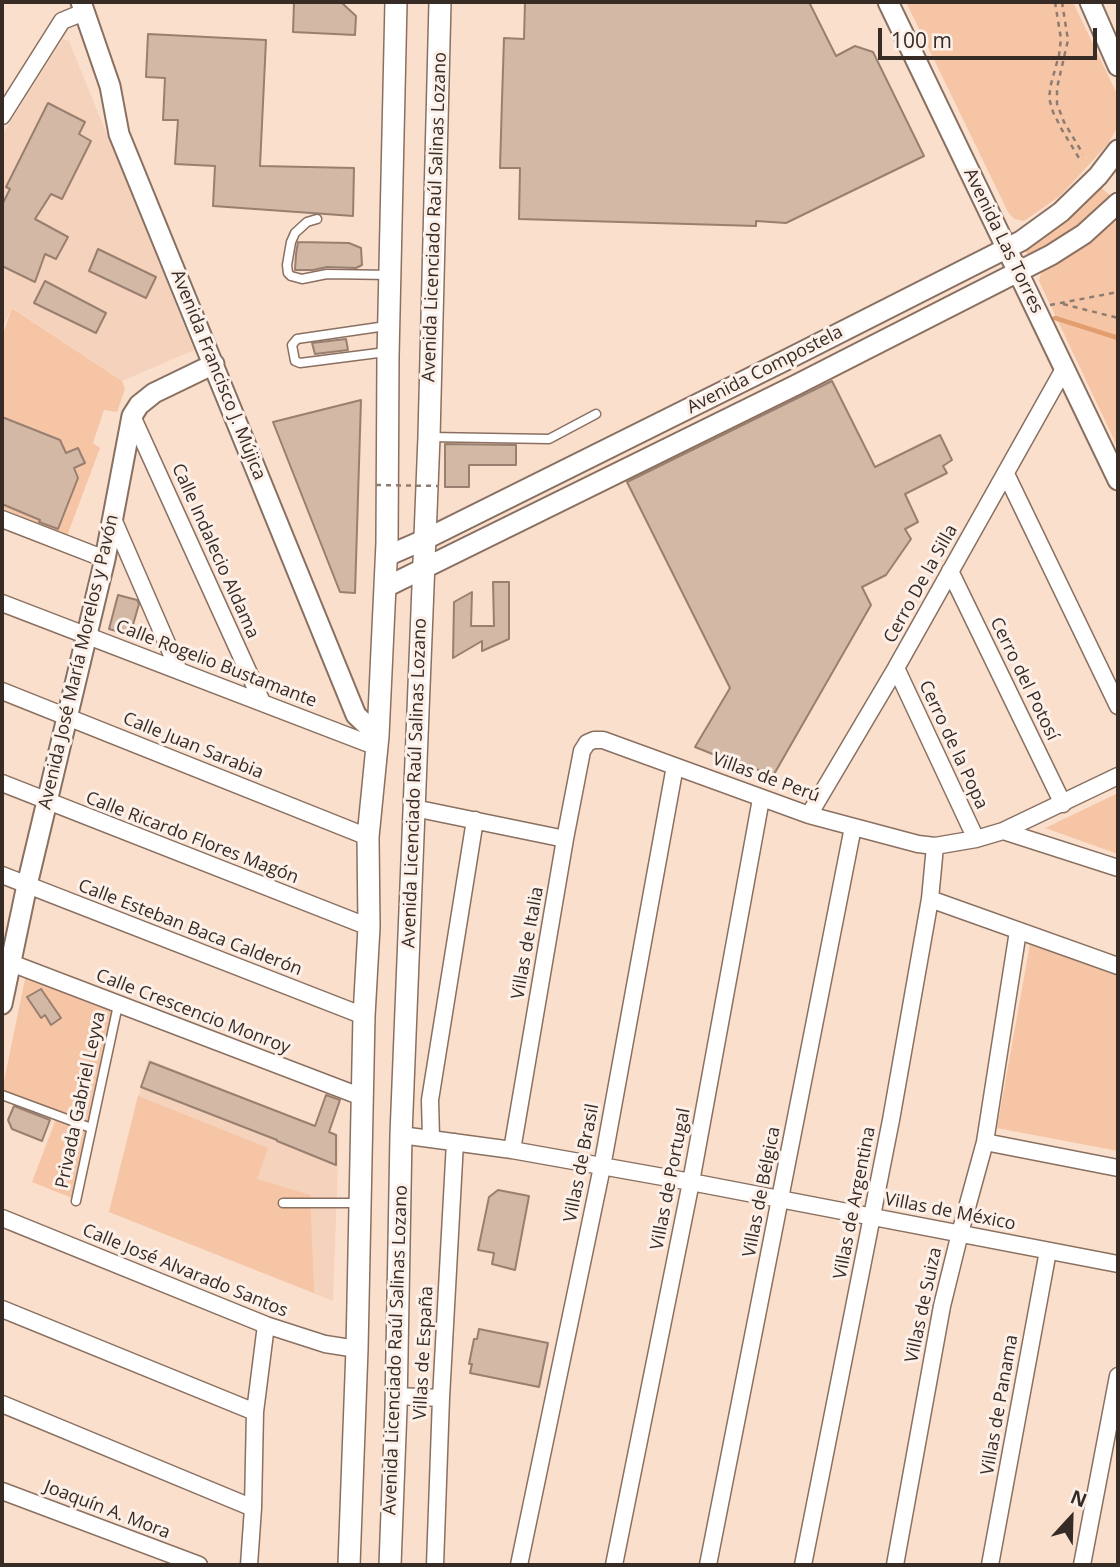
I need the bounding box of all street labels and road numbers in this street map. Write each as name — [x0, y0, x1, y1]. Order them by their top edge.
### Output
street label: Avenida Licenciado Raúl Salinas Lozano — [418, 52, 452, 382]
street label: Avenida Las Torres — [959, 165, 1047, 317]
street label: Avenida Francisco J. Mújica — [166, 267, 270, 483]
street label: Avenida Compostela — [683, 321, 847, 419]
street label: Calle Indalecio Aldama — [167, 460, 263, 642]
street label: Avenida José María Morelos y Pavón — [35, 512, 123, 812]
street label: Cerro De la Silla — [880, 521, 962, 647]
street label: Cerro del Potosí — [985, 614, 1063, 744]
street label: Calle Rogelio Bustamante — [112, 616, 320, 712]
street label: Avenida Licenciado Raúl Salinas Lozano — [398, 618, 432, 948]
street label: Cerro de la Popa — [914, 677, 992, 813]
street label: Calle Juan Sarabia — [120, 708, 266, 784]
street label: Villas de Perú — [709, 749, 823, 807]
street label: Calle Ricardo Flores Magón — [82, 787, 302, 889]
street label: Calle Esteban Baca Calderón — [75, 875, 305, 981]
street label: Villas de Italia — [507, 885, 549, 1001]
street label: Calle Crescencio Monroy — [93, 965, 293, 1059]
street label: Privada Gabriel Leyva — [52, 1010, 110, 1190]
street label: Villas de Brasil — [560, 1102, 604, 1224]
street label: Villas de Portugal — [647, 1106, 695, 1252]
street label: Villas de Bélgica — [739, 1125, 785, 1259]
street label: Villas de Argentina — [830, 1125, 880, 1281]
street label: Avenida Licenciado Raúl Salinas Lozano — [379, 1185, 413, 1515]
street label: Villas de México — [883, 1189, 1017, 1235]
street label: Calle José Alvarado Santos — [79, 1220, 291, 1322]
street label: Villas de Suiza — [901, 1245, 947, 1365]
street label: Villas de España — [410, 1286, 438, 1420]
street label: Villas de Panama — [977, 1333, 1023, 1477]
street label: Joaquín A. Mora — [41, 1476, 173, 1544]

